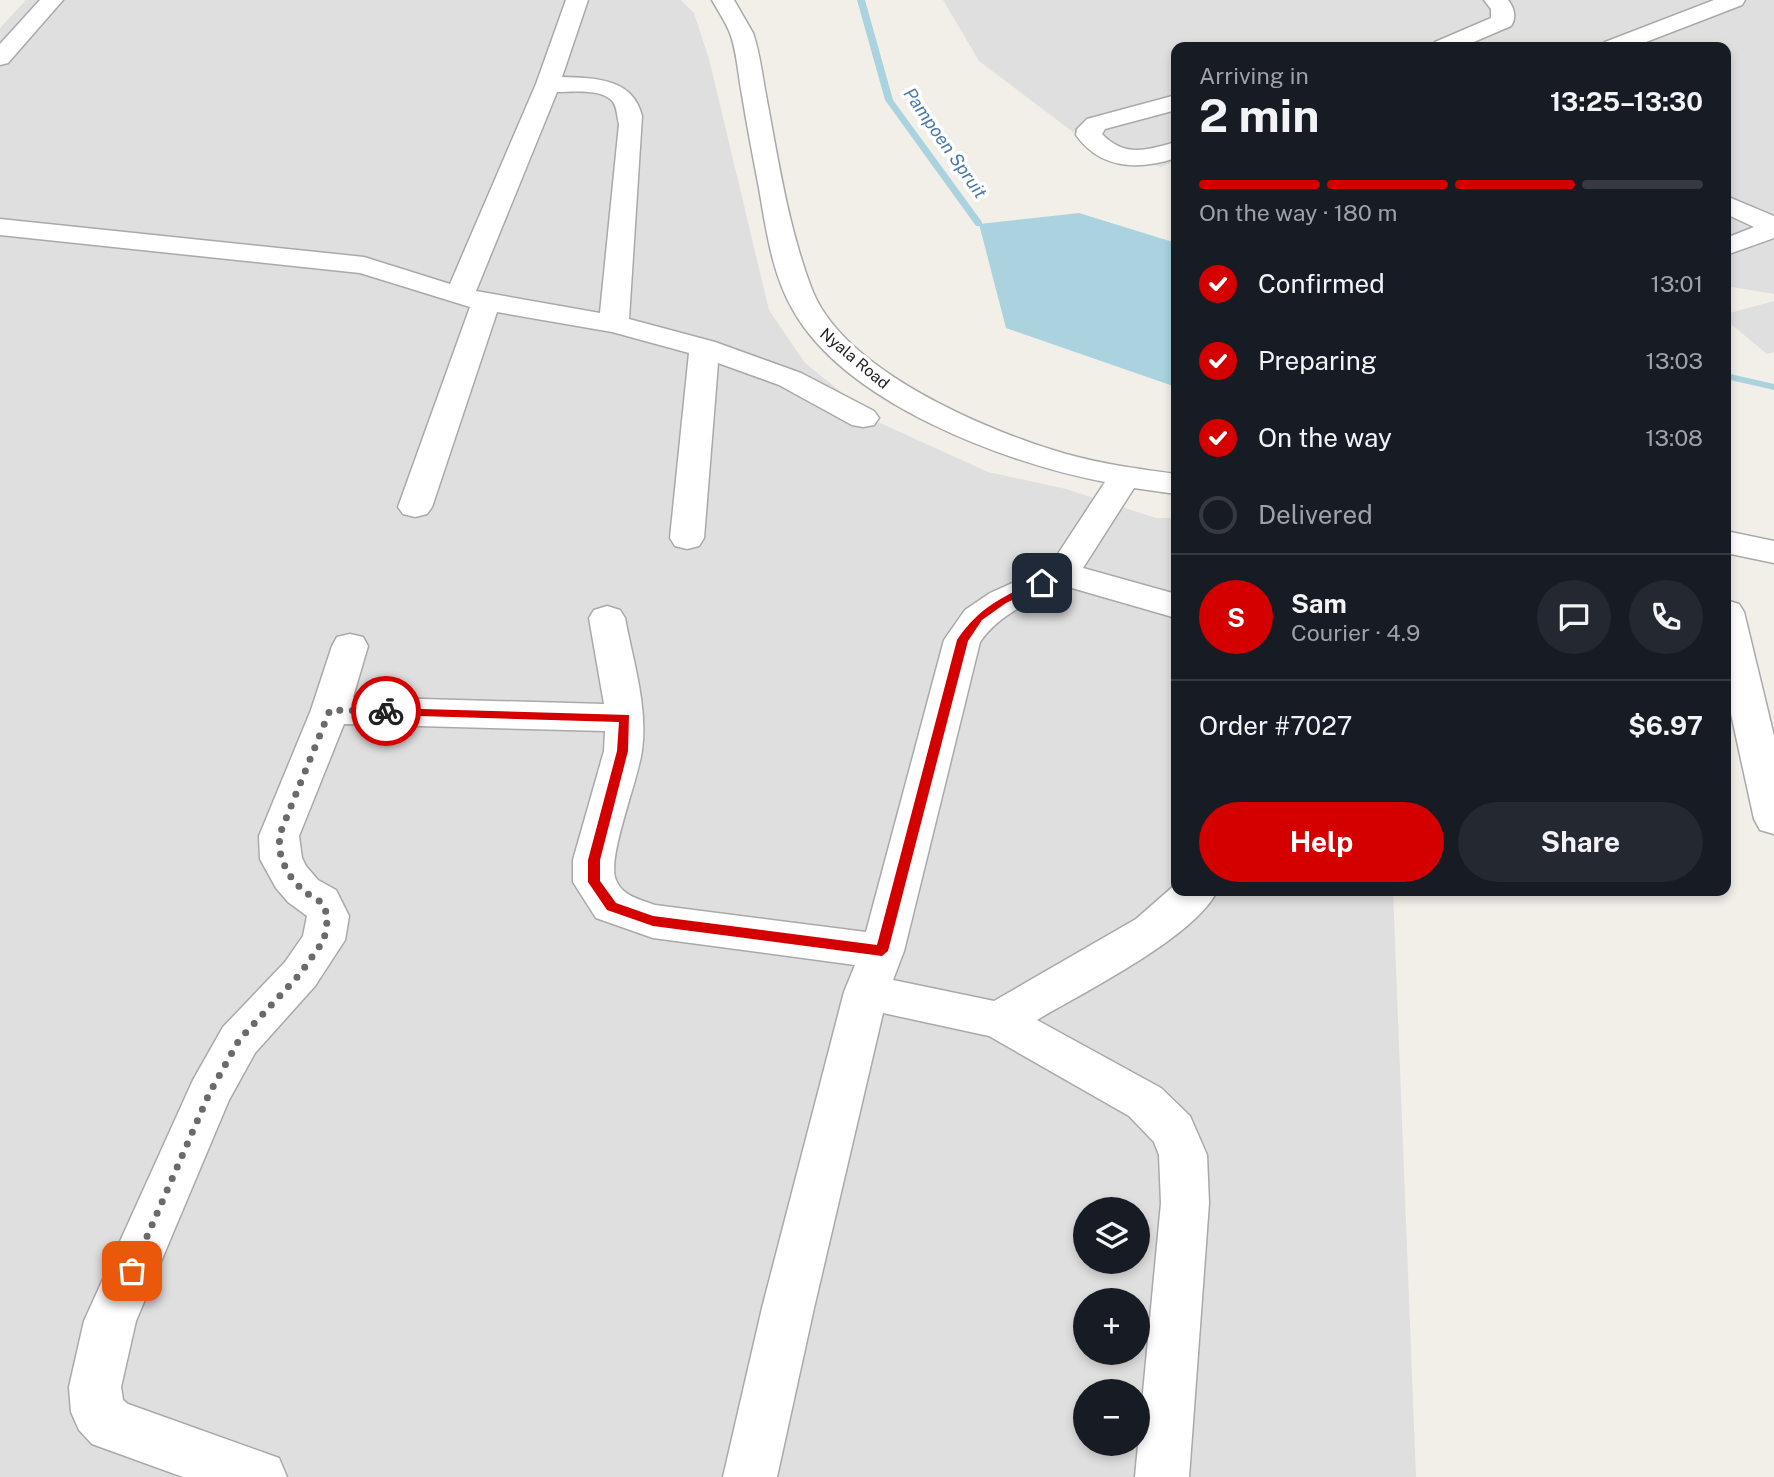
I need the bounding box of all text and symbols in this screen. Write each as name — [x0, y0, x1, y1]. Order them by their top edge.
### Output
text: Arriving in — [1199, 62, 1309, 89]
water label: Pampoen Spruit — [899, 83, 991, 202]
text: 13:25–13:30 — [1550, 86, 1703, 117]
text: 2 min — [1199, 88, 1319, 142]
text: On the way · 180 m — [1199, 199, 1397, 226]
icon: check — [1199, 265, 1237, 303]
text: Confirmed — [1258, 268, 1385, 299]
text: 13:01 — [1651, 270, 1703, 297]
street label: Nyala Road — [816, 324, 893, 393]
icon: check — [1199, 342, 1237, 380]
text: Preparing — [1258, 345, 1377, 376]
text: 13:03 — [1646, 347, 1703, 374]
icon: check — [1199, 419, 1237, 457]
text: On the way — [1258, 422, 1392, 453]
text: 13:08 — [1645, 424, 1703, 451]
text: Delivered — [1258, 499, 1373, 530]
pin — [1012, 553, 1072, 613]
icon: home — [1023, 564, 1061, 602]
button: chat — [1537, 580, 1611, 654]
button: phone — [1629, 580, 1703, 654]
text: Sam — [1291, 588, 1347, 619]
text: S — [1227, 602, 1245, 633]
text: Courier · 4.9 — [1291, 619, 1420, 646]
courier — [351, 676, 421, 746]
icon: bike — [367, 692, 405, 730]
text: Order #7027 — [1199, 710, 1352, 741]
text: $6.97 — [1628, 710, 1703, 741]
button: Help — [1199, 802, 1444, 882]
button: Share — [1458, 802, 1703, 882]
map controls — [1073, 1197, 1150, 1456]
button: layers — [1073, 1197, 1150, 1274]
pin — [102, 1241, 162, 1301]
icon: bag — [113, 1252, 151, 1290]
button: + — [1073, 1288, 1150, 1365]
button: − — [1073, 1379, 1150, 1456]

